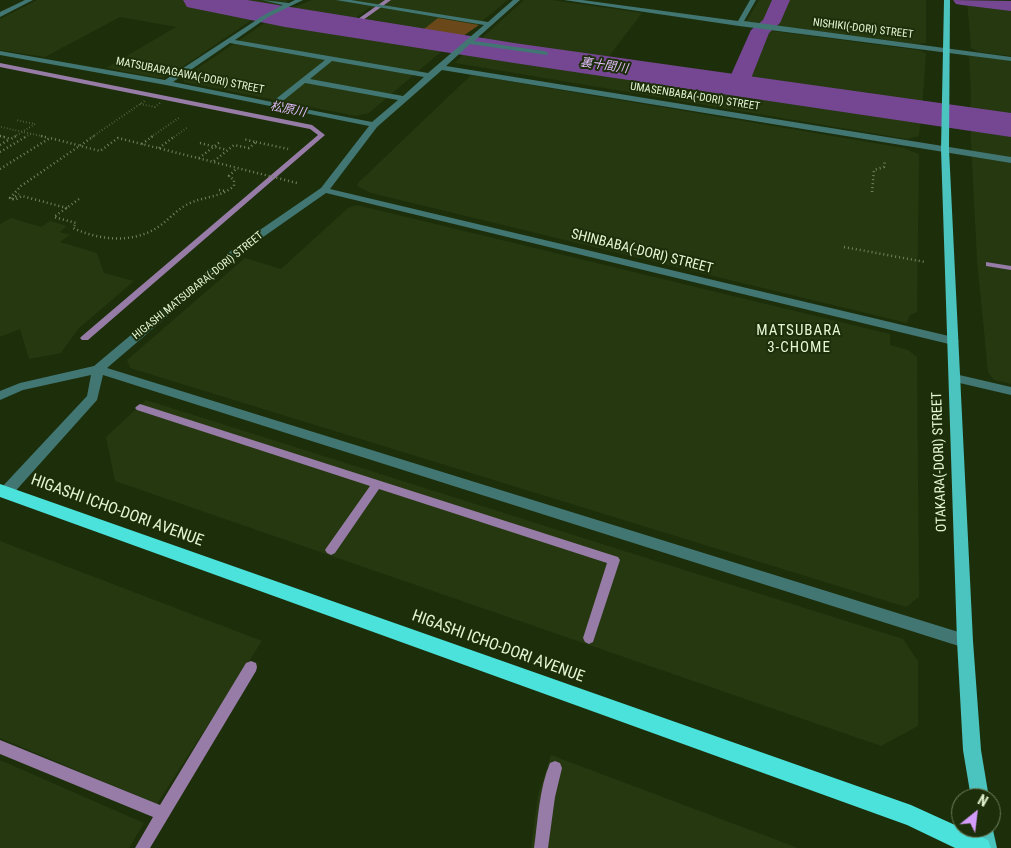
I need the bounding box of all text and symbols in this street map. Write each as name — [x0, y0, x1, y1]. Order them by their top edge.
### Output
street label: NISHIKI(-DORI) STREET — [812, 16, 914, 42]
street label: MATSUBARAGAWA(-DORI) STREET — [115, 55, 265, 97]
water label: 裏十間川 — [579, 56, 629, 76]
street label: UMASENBABA(-DORI) STREET — [629, 80, 761, 114]
water label: 松原川 — [269, 99, 307, 121]
street label: SHINBABA(-DORI) STREET — [569, 226, 715, 278]
street label: HIGASHI MATSUBARA(-DORI) STREET — [130, 229, 266, 343]
district label: MATSUBARA 3-CHOME — [755, 322, 843, 357]
street label: OTAKARA(-DORI) STREET — [929, 392, 951, 532]
street label: HIGASHI ICHO-DORI AVENUE — [28, 471, 206, 551]
street label: HIGASHI ICHO-DORI AVENUE — [409, 607, 587, 687]
north arrow — [951, 788, 1001, 838]
text: N — [975, 792, 990, 810]

